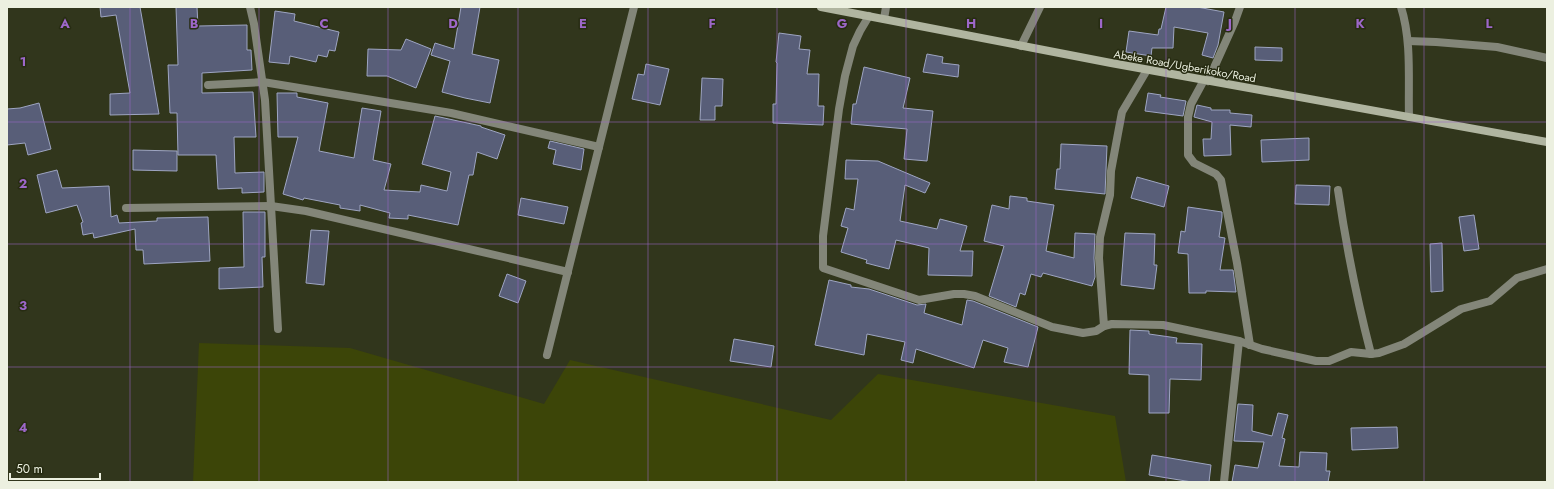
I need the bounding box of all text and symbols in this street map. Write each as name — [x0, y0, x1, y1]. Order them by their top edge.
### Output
text: A — [59, 14, 70, 33]
text: B — [190, 14, 199, 33]
text: C — [319, 14, 329, 33]
text: D — [448, 14, 458, 33]
text: E — [579, 14, 587, 33]
text: F — [708, 14, 716, 33]
text: G — [837, 14, 848, 33]
text: H — [966, 14, 976, 33]
text: I — [1099, 14, 1103, 33]
text: J — [1225, 14, 1232, 33]
text: K — [1355, 14, 1365, 33]
text: L — [1486, 14, 1493, 33]
street label: Abeke Road/Ugberikoko/Road — [1113, 46, 1257, 86]
text: 1 — [20, 52, 26, 71]
text: 2 — [19, 174, 27, 193]
text: 3 — [19, 296, 27, 315]
text: 4 — [18, 418, 28, 437]
scale bar — [10, 455, 100, 481]
text: 50 m — [16, 460, 43, 478]

